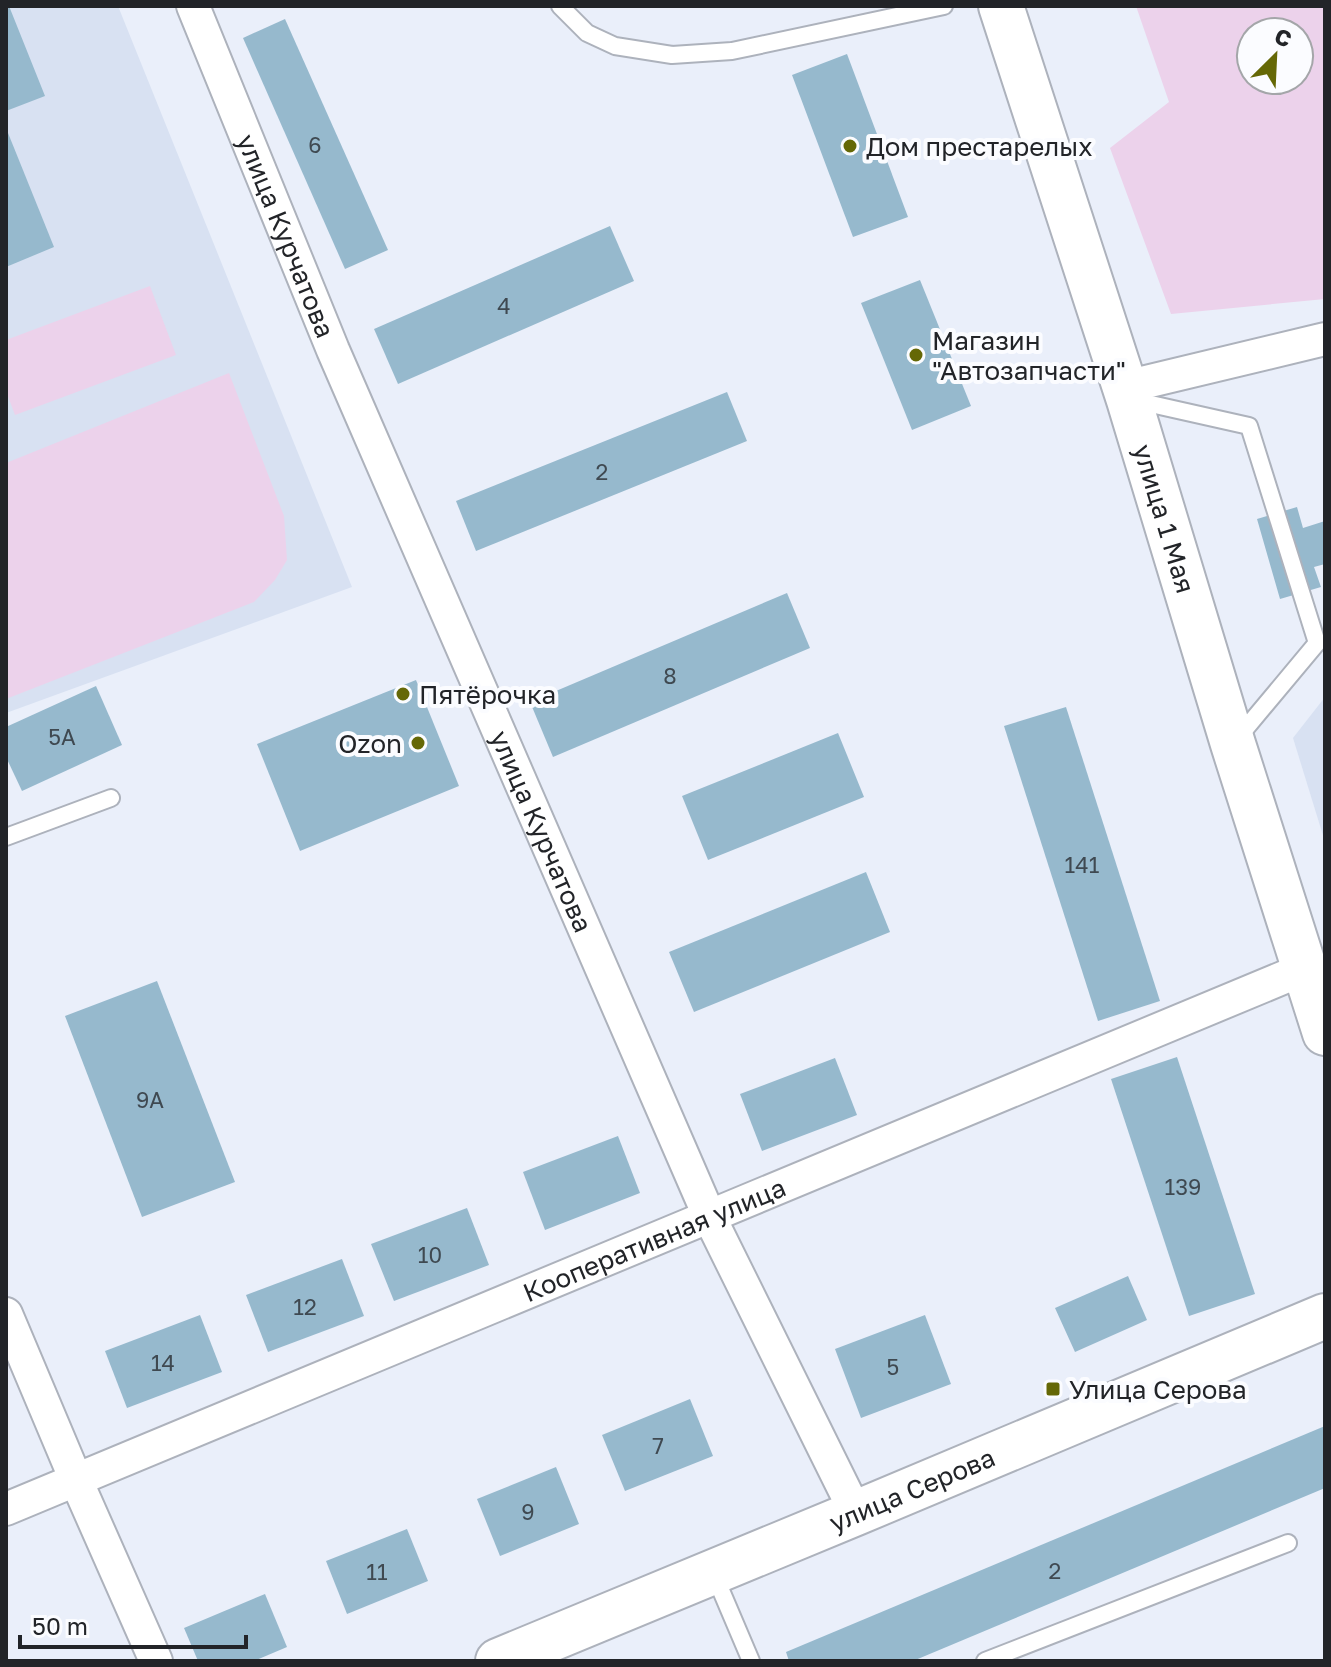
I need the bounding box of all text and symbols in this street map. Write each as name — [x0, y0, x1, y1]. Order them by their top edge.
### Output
north arrow — [1235, 16, 1315, 96]
text: С — [1271, 22, 1296, 53]
street label: улица Курчатова — [231, 129, 342, 342]
house number: 6 — [308, 131, 322, 158]
place label: Дом престарелых — [866, 131, 1093, 162]
marker: Дом престарелых — [841, 137, 859, 155]
house number: 4 — [497, 292, 511, 319]
place label: Магазин "Автозапчасти" — [932, 325, 1126, 386]
marker: Магазин "Автозапчасти" — [907, 346, 925, 364]
street label: улица 1 Мая — [1128, 440, 1202, 597]
house number: 2 — [596, 458, 608, 485]
house number: 8 — [663, 662, 677, 689]
place label: Пятёрочка — [419, 679, 556, 710]
marker: Пятёрочка — [394, 685, 412, 703]
house number: 5А — [48, 723, 76, 750]
street label: улица Курчатова — [485, 726, 599, 937]
place label: Ozon — [338, 728, 402, 759]
marker: Ozon — [409, 734, 427, 752]
house number: 141 — [1065, 851, 1100, 878]
house number: 9А — [136, 1086, 164, 1113]
street label: Кооперативная улица — [518, 1171, 790, 1308]
house number: 139 — [1165, 1173, 1201, 1200]
house number: 10 — [418, 1241, 442, 1268]
house number: 12 — [293, 1293, 317, 1320]
house number: 14 — [151, 1349, 175, 1376]
house number: 5 — [887, 1353, 899, 1380]
place label: Улица Серова — [1069, 1374, 1247, 1405]
marker: Улица Серова — [1044, 1380, 1062, 1398]
house number: 7 — [652, 1432, 664, 1459]
street label: улица Серова — [825, 1441, 999, 1538]
house number: 9 — [521, 1498, 535, 1525]
house number: 2 — [1049, 1557, 1061, 1584]
house number: 11 — [366, 1558, 388, 1585]
scale bar — [20, 1599, 246, 1649]
text: 50 m — [32, 1611, 88, 1640]

